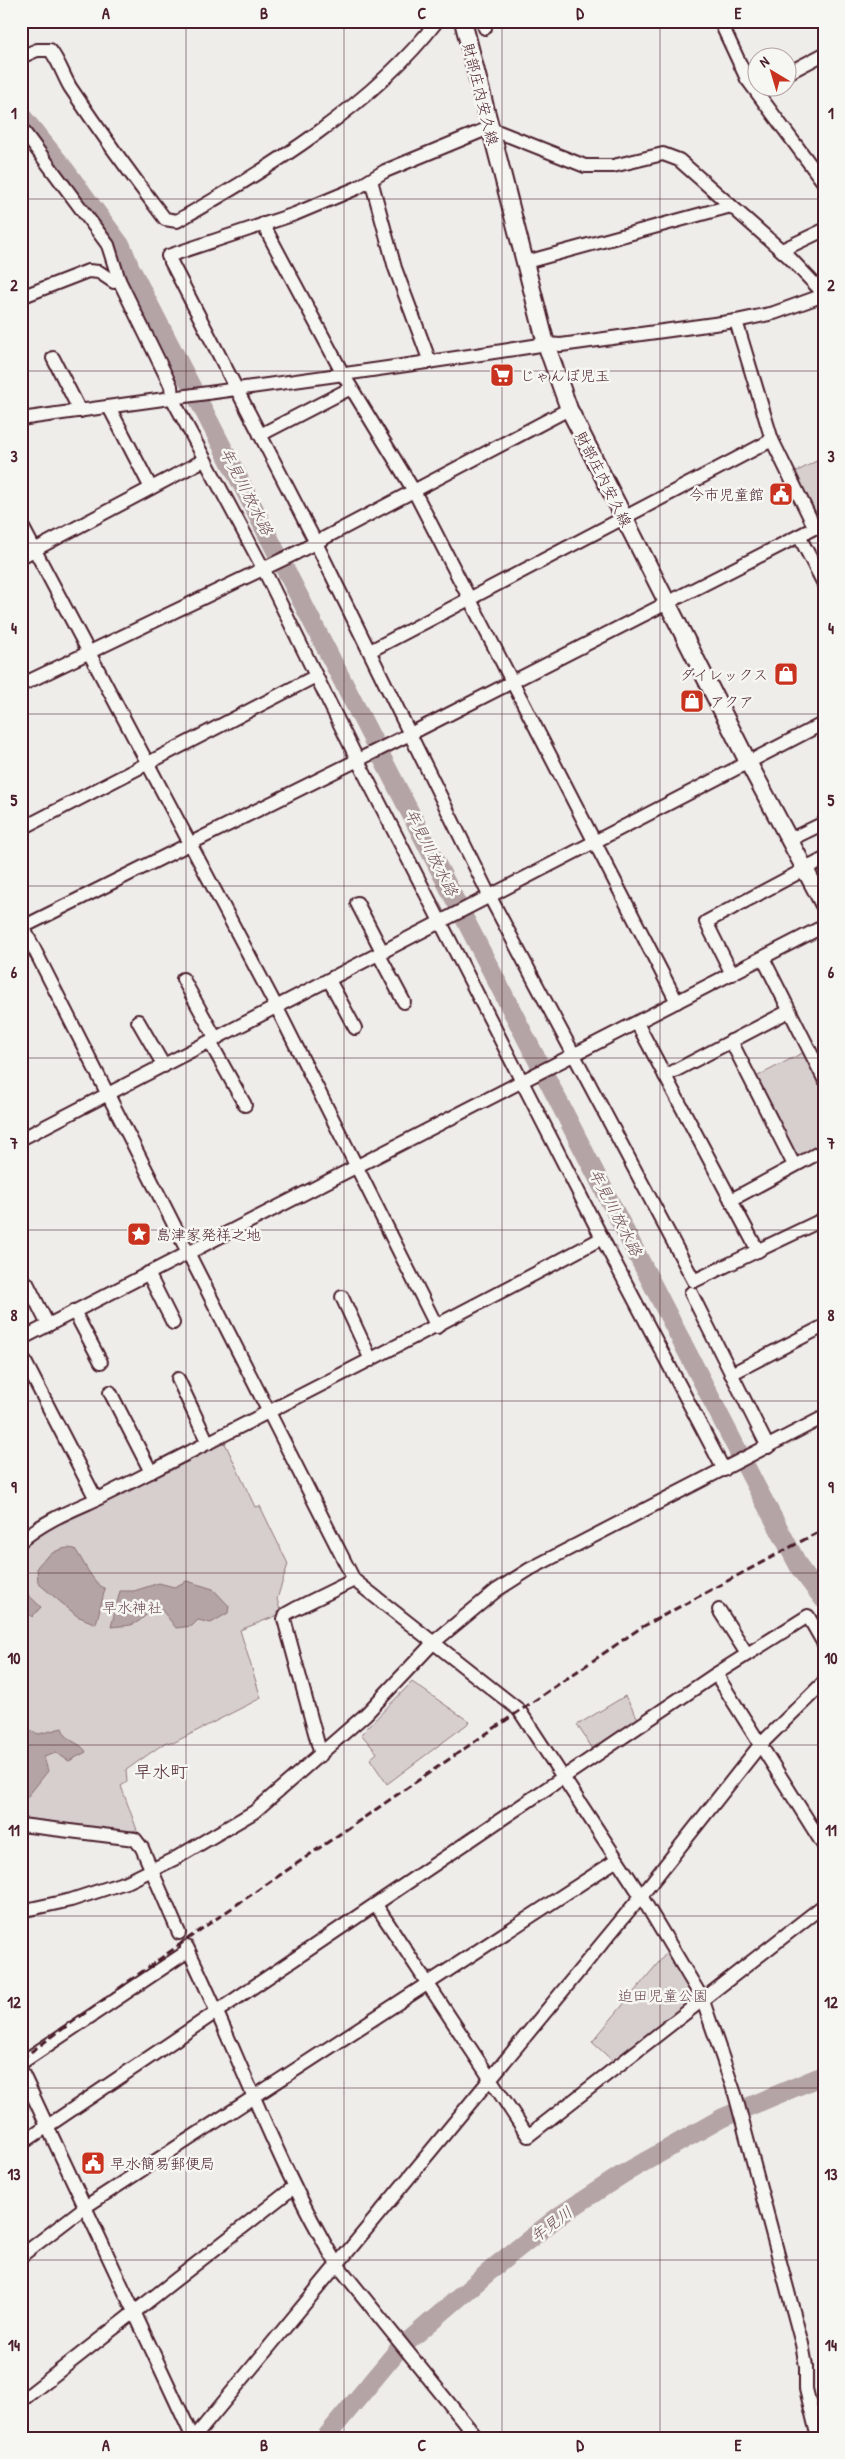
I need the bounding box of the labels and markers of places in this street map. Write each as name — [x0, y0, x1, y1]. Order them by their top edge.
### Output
supermarket icon: じゃんぼ児玉 — [489, 362, 515, 388]
place label: じゃんぼ児玉 — [520, 365, 610, 386]
public building icon: 今市児童館 — [768, 481, 794, 507]
place label: 今市児童館 — [689, 484, 764, 505]
shop icon: ダイレックス — [773, 661, 799, 687]
place label: ダイレックス — [680, 664, 768, 685]
shop icon: アクア — [679, 688, 705, 714]
place label: アクア — [710, 691, 754, 712]
place icon: 島津家発祥之地 — [126, 1221, 152, 1247]
place label: 島津家発祥之地 — [156, 1224, 261, 1245]
public building icon: 早水簡易郵便局 — [80, 2150, 106, 2176]
place label: 早水簡易郵便局 — [110, 2153, 215, 2174]

